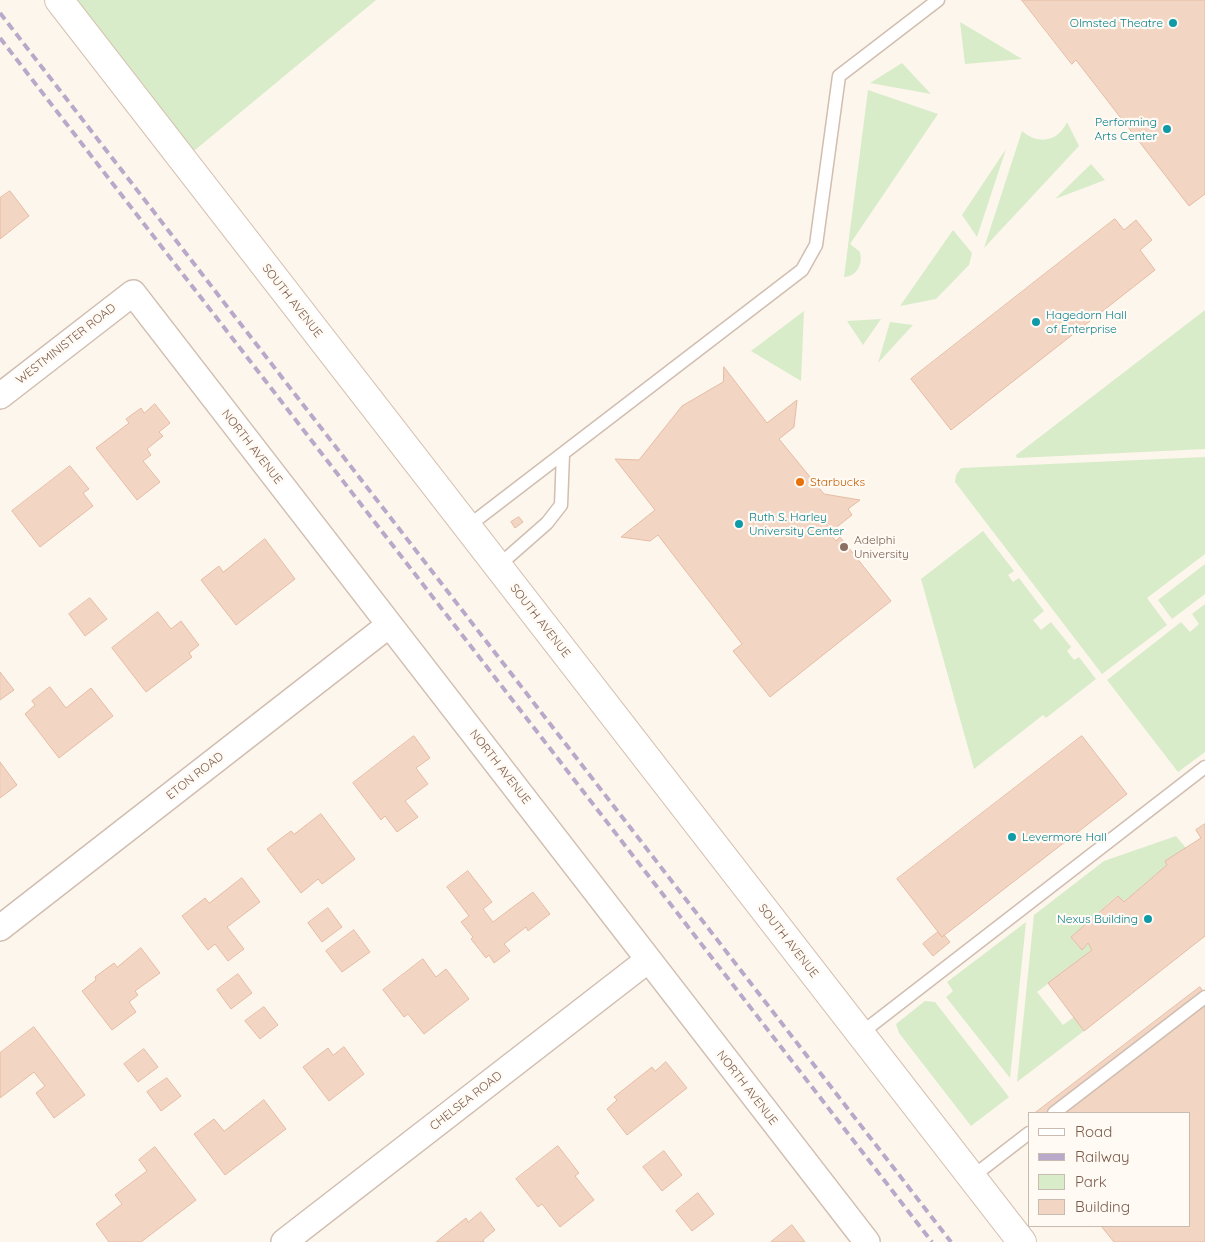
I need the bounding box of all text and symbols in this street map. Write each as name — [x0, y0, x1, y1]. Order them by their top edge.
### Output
place label: Olmsted Theatre — [1070, 16, 1163, 30]
marker: Olmsted Theatre — [1167, 17, 1179, 29]
place label: Performing Arts Center — [1094, 115, 1157, 143]
marker: Performing Arts Center — [1161, 123, 1173, 135]
street label: SOUTH AVENUE — [259, 261, 325, 341]
street label: WESTMINISTER ROAD — [13, 301, 119, 387]
place label: Hagedorn Hall of Enterprise — [1046, 308, 1127, 336]
marker: Hagedorn Hall of Enterprise — [1030, 316, 1042, 328]
street label: NORTH AVENUE — [218, 407, 286, 487]
place label: Starbucks — [810, 475, 865, 489]
marker: Starbucks — [794, 476, 806, 488]
place label: Ruth S. Harley University Center — [749, 510, 844, 538]
marker: Ruth S. Harley University Center — [733, 518, 745, 530]
place label: Adelphi University — [854, 533, 909, 561]
marker: Adelphi University — [838, 541, 850, 553]
street label: SOUTH AVENUE — [507, 581, 573, 661]
street label: NORTH AVENUE — [466, 727, 534, 807]
street label: ETON ROAD — [164, 749, 226, 803]
place label: Levermore Hall — [1022, 830, 1107, 844]
marker: Levermore Hall — [1006, 831, 1018, 843]
street label: SOUTH AVENUE — [755, 901, 821, 981]
place label: Nexus Building — [1057, 912, 1138, 926]
marker: Nexus Building — [1142, 913, 1154, 925]
street label: NORTH AVENUE — [713, 1048, 781, 1128]
street label: CHELSEA ROAD — [427, 1068, 505, 1134]
legend — [1028, 1112, 1190, 1227]
text: Road — [1075, 1122, 1112, 1141]
text: Railway — [1075, 1147, 1130, 1166]
text: Park — [1075, 1172, 1107, 1191]
text: Building — [1075, 1197, 1130, 1216]

